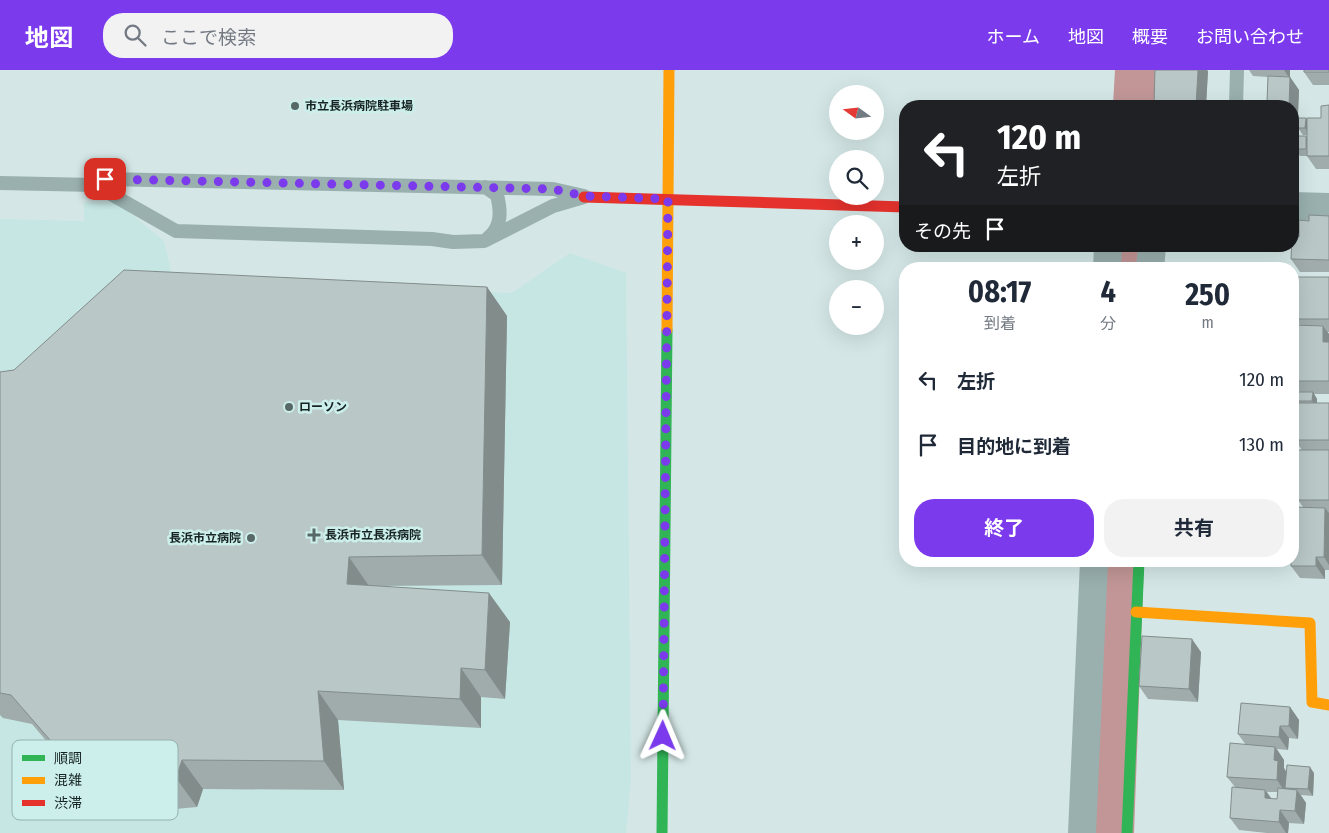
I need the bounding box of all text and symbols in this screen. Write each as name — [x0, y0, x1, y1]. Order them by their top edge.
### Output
search box — [103, 13, 453, 58]
icon: search — [121, 21, 149, 49]
text: 地図 — [25, 24, 73, 52]
text: ここで検索 — [161, 26, 256, 49]
text: ホーム — [987, 26, 1040, 48]
text: 地図 — [1068, 26, 1104, 48]
text: 概要 — [1132, 26, 1168, 48]
text: お問い合わせ — [1196, 26, 1304, 48]
north arrow — [829, 85, 884, 140]
map controls — [829, 85, 884, 335]
place label: 市立長浜病院駐車場 — [305, 99, 413, 113]
marker: 市立長浜病院駐車場 — [289, 100, 301, 112]
text: 120 m — [997, 116, 1081, 158]
icon: left — [914, 120, 979, 185]
button: search — [829, 150, 884, 205]
pin — [84, 158, 126, 200]
text: 左折 — [997, 163, 1041, 190]
icon: arrive — [91, 165, 119, 193]
button: + — [829, 215, 884, 270]
icon: arrive — [981, 215, 1009, 243]
text: その先 — [914, 220, 971, 243]
text: 08:17 — [968, 274, 1031, 310]
text: 4 — [1101, 274, 1116, 310]
text: 250 — [1185, 277, 1230, 313]
button: − — [829, 280, 884, 335]
text: m — [1201, 313, 1214, 332]
text: 到着 — [984, 314, 1016, 333]
text: 分 — [1100, 314, 1116, 333]
icon: left — [914, 366, 942, 394]
text: 120 m — [1239, 368, 1284, 391]
text: 左折 — [957, 370, 995, 393]
place label: ローソン — [299, 400, 347, 414]
marker: ローソン — [283, 401, 295, 413]
icon: arrive — [914, 431, 942, 459]
text: 130 m — [1239, 433, 1284, 456]
text: 目的地に到着 — [957, 435, 1071, 458]
button: 終了 — [914, 499, 1094, 557]
button: 共有 — [1104, 499, 1284, 557]
marker: 長浜市立長浜病院 — [307, 528, 321, 542]
place label: 長浜市立長浜病院 — [325, 528, 421, 542]
place label: 長浜市立病院 — [169, 531, 241, 545]
marker: 長浜市立病院 — [245, 532, 257, 544]
position arrow — [636, 709, 688, 761]
legend — [12, 740, 178, 820]
text: 順調 — [54, 750, 82, 767]
text: 混雑 — [54, 772, 82, 789]
text: 渋滞 — [54, 795, 82, 812]

